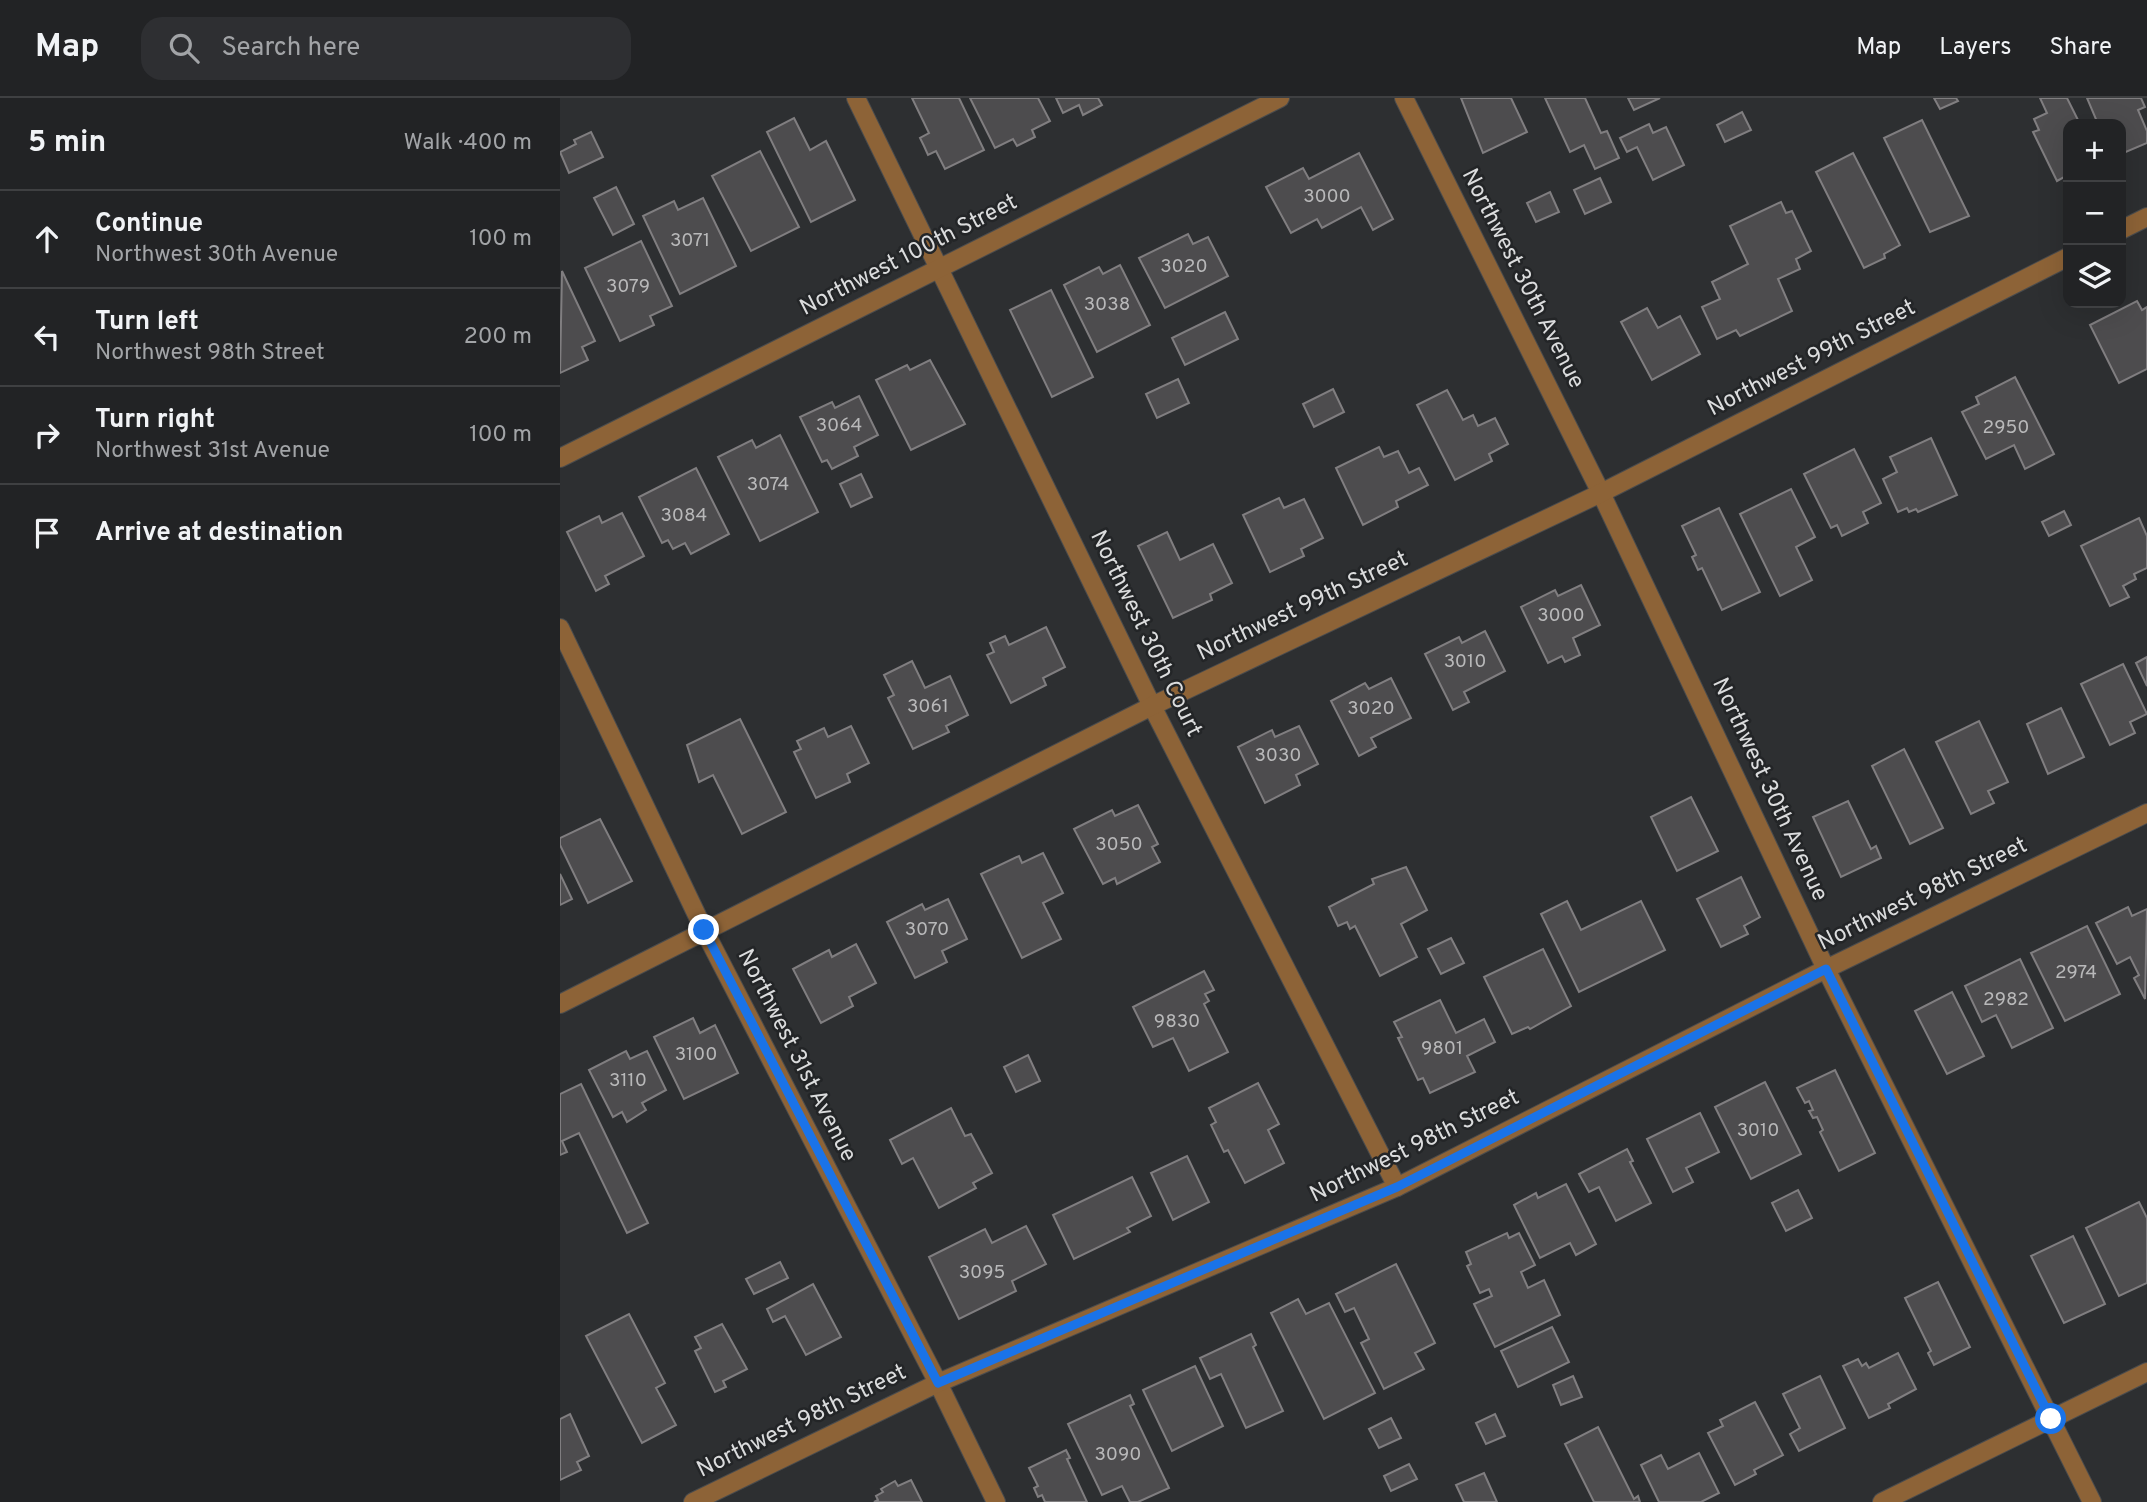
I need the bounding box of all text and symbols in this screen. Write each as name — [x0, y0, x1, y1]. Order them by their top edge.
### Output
search box — [141, 17, 631, 80]
text: Map — [35, 27, 99, 69]
icon: search — [165, 29, 203, 67]
text: Search here — [221, 32, 360, 65]
text: Map — [1856, 33, 1901, 63]
text: Layers — [1939, 33, 2011, 63]
text: Share — [2049, 33, 2112, 63]
map controls — [2063, 119, 2126, 308]
button: + — [2063, 119, 2126, 182]
text: 5 min — [28, 125, 106, 162]
text: Walk · 400 m — [404, 129, 532, 158]
street label: Northwest 30th Avenue — [1454, 164, 1590, 394]
button: − — [2063, 182, 2126, 245]
house number: 3000 — [1303, 185, 1351, 209]
street label: Northwest 100th Street — [795, 189, 1023, 323]
text: Continue — [95, 208, 203, 241]
icon: ahead — [28, 220, 66, 258]
text: 100 m — [469, 225, 532, 254]
house number: 3071 — [670, 229, 710, 253]
text: Northwest 30th Avenue — [95, 241, 338, 270]
button: layers — [2063, 245, 2126, 308]
house number: 3020 — [1160, 255, 1208, 279]
house number: 3079 — [606, 275, 650, 299]
house number: 3038 — [1084, 293, 1130, 317]
street label: Northwest 99th Street — [1703, 294, 1921, 424]
text: Turn left — [95, 306, 199, 339]
icon: left — [28, 318, 66, 356]
text: 200 m — [464, 323, 532, 352]
text: Northwest 98th Street — [95, 339, 325, 368]
text: Turn right — [95, 404, 215, 437]
house number: 3064 — [816, 414, 862, 438]
icon: right — [28, 416, 66, 454]
house number: 2950 — [1983, 416, 2029, 440]
text: 100 m — [469, 421, 532, 450]
text: Northwest 31st Avenue — [95, 437, 330, 466]
house number: 3074 — [747, 473, 789, 497]
house number: 3084 — [661, 504, 707, 528]
icon: arrive — [28, 514, 66, 552]
text: Arrive at destination — [95, 517, 343, 550]
street label: Northwest 30th Court — [1082, 526, 1208, 742]
street label: Northwest 99th Street — [1193, 545, 1413, 669]
house number: 3000 — [1537, 604, 1585, 628]
house number: 3010 — [1444, 650, 1486, 674]
street label: Northwest 30th Avenue — [1704, 674, 1834, 906]
house number: 3061 — [907, 695, 949, 719]
house number: 3020 — [1347, 697, 1395, 721]
house number: 3030 — [1255, 744, 1301, 768]
street label: Northwest 98th Street — [1813, 832, 2033, 958]
house number: 3050 — [1095, 833, 1143, 857]
route end — [688, 914, 719, 945]
house number: 3070 — [905, 918, 949, 942]
street label: Northwest 31st Avenue — [730, 945, 862, 1167]
house number: 2974 — [2055, 961, 2097, 985]
house number: 2982 — [1983, 988, 2029, 1012]
house number: 9830 — [1154, 1010, 1200, 1034]
house number: 9801 — [1421, 1037, 1463, 1061]
house number: 3100 — [675, 1043, 717, 1067]
house number: 3110 — [609, 1069, 647, 1093]
street label: Northwest 98th Street — [1305, 1084, 1525, 1210]
house number: 3010 — [1737, 1119, 1779, 1143]
house number: 3095 — [959, 1261, 1005, 1285]
street label: Northwest 98th Street — [692, 1359, 912, 1485]
route start — [2035, 1403, 2066, 1434]
house number: 3090 — [1095, 1443, 1141, 1467]

